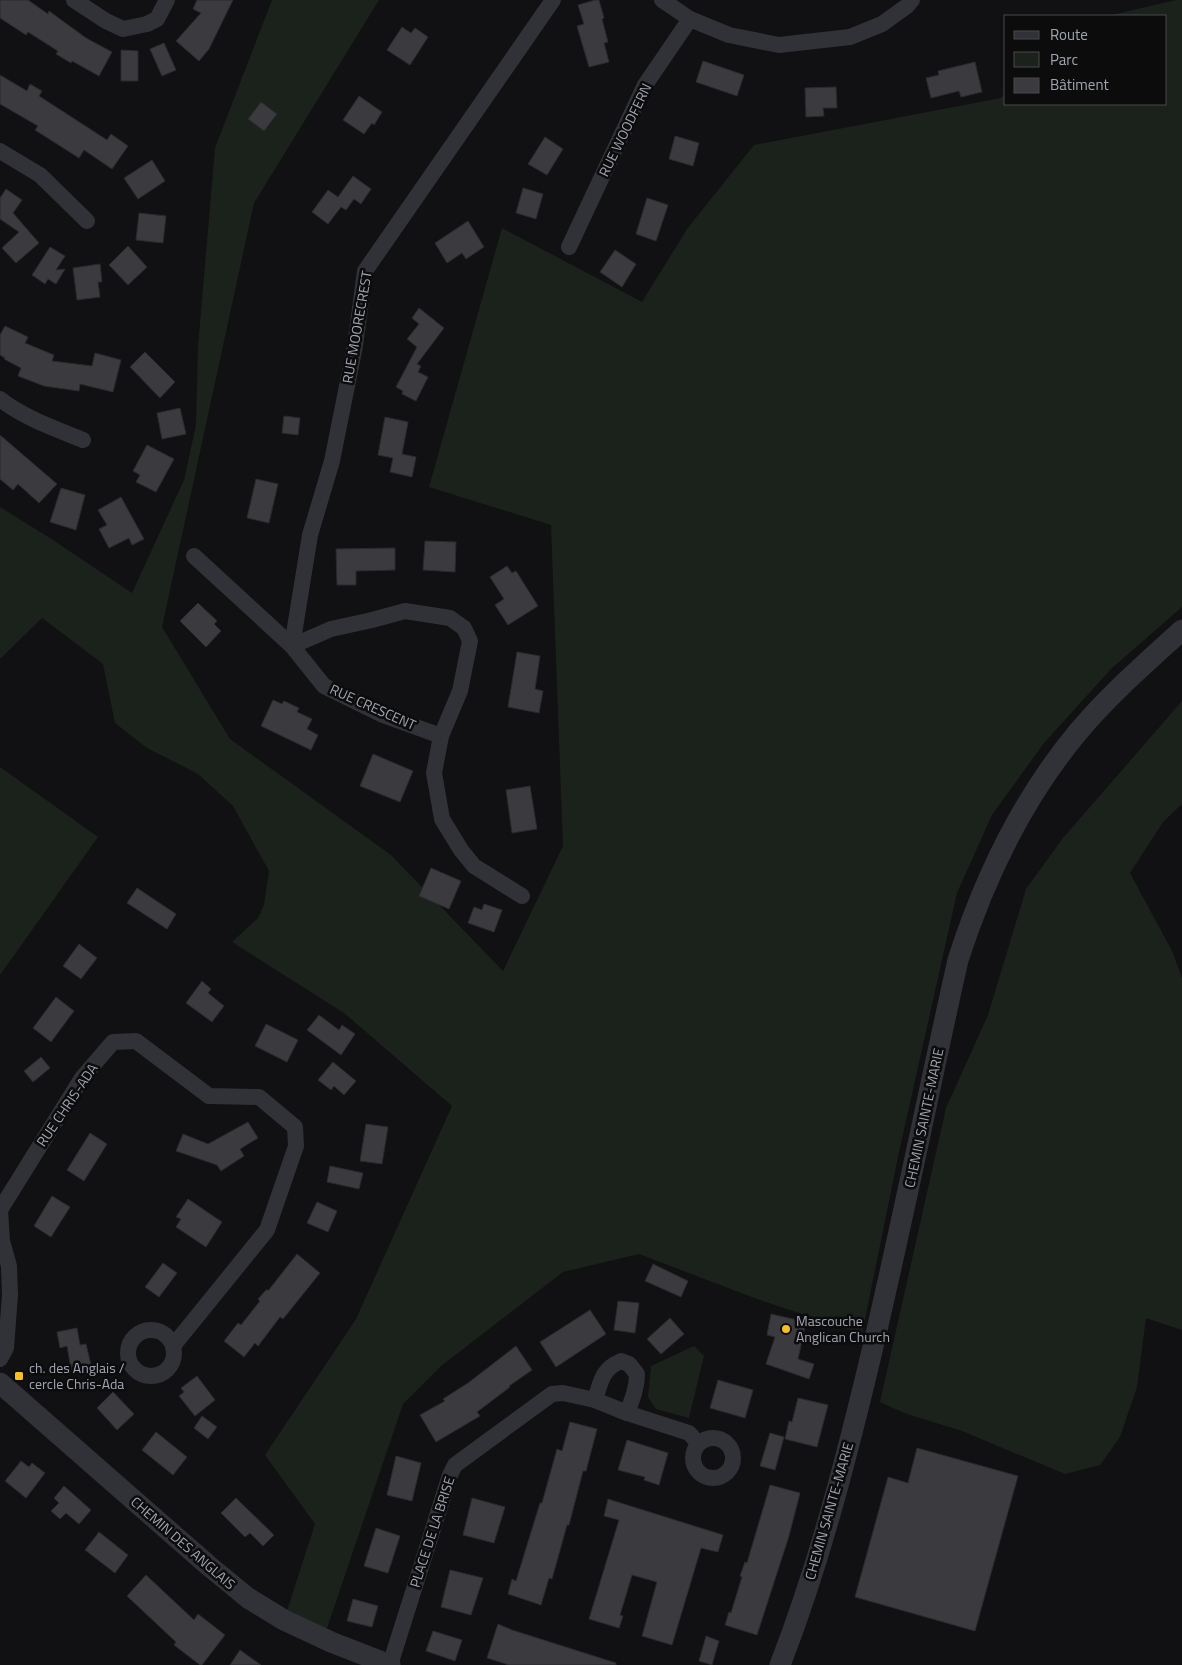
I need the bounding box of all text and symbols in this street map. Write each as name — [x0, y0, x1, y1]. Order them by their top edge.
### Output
legend — [1004, 15, 1167, 105]
text: Route — [1050, 23, 1088, 46]
text: Parc — [1050, 48, 1078, 71]
text: Bâtiment — [1050, 73, 1109, 96]
street label: RUE WOODFERN — [593, 80, 656, 180]
street label: RUE MOORECREST — [336, 268, 377, 385]
street label: RUE CRESCENT — [327, 678, 420, 735]
street label: CHEMIN SAINTE-MARIE — [898, 1046, 949, 1190]
street label: RUE CHRIS-ADA — [31, 1058, 103, 1151]
place label: Mascouche Anglican Church — [796, 1310, 890, 1347]
marker: Mascouche Anglican Church — [780, 1323, 792, 1335]
place label: ch. des Anglais / cercle Chris-Ada — [29, 1357, 125, 1394]
marker: ch. des Anglais / cercle Chris-Ada — [13, 1370, 25, 1382]
street label: CHEMIN SAINTE-MARIE — [799, 1439, 858, 1582]
street label: PLACE DE LA BRISE — [404, 1473, 459, 1590]
street label: CHEMIN DES ANGLAIS — [126, 1491, 240, 1594]

